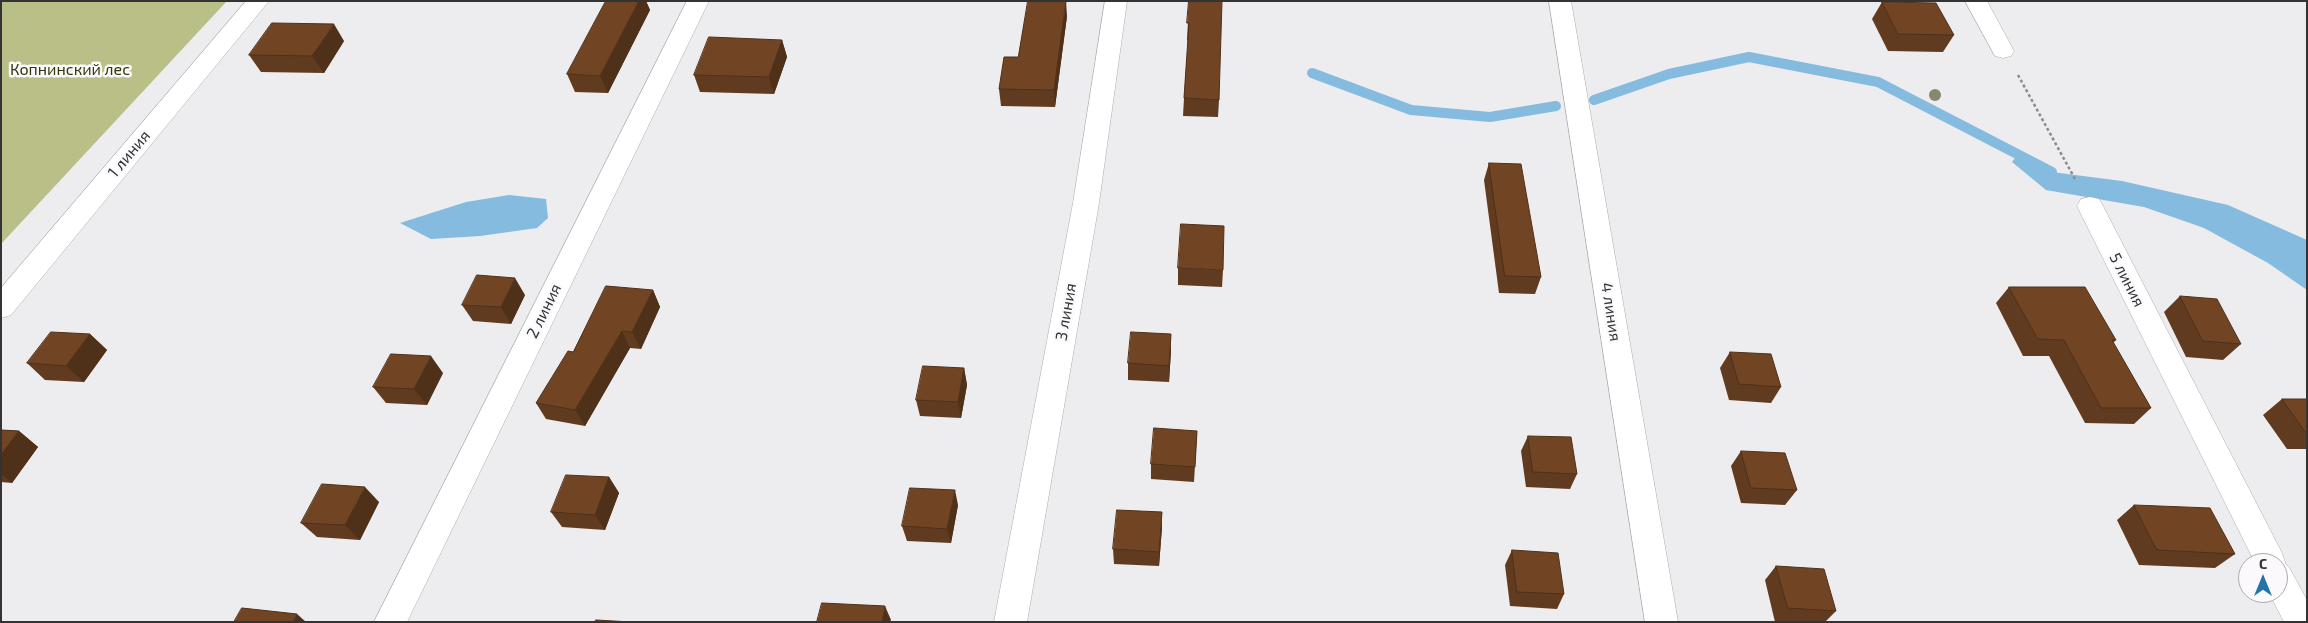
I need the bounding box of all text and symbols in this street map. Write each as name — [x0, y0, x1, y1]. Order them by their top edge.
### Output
park label: Копнинский лес — [10, 60, 130, 80]
street label: 1 линия — [104, 126, 154, 182]
street label: 5 линия — [2105, 250, 2149, 310]
street label: 2 линия — [523, 281, 565, 341]
street label: 4 линия — [1597, 281, 1625, 343]
street label: 3 линия — [1051, 282, 1081, 342]
north arrow — [2238, 553, 2288, 603]
text: С — [2259, 555, 2267, 572]

